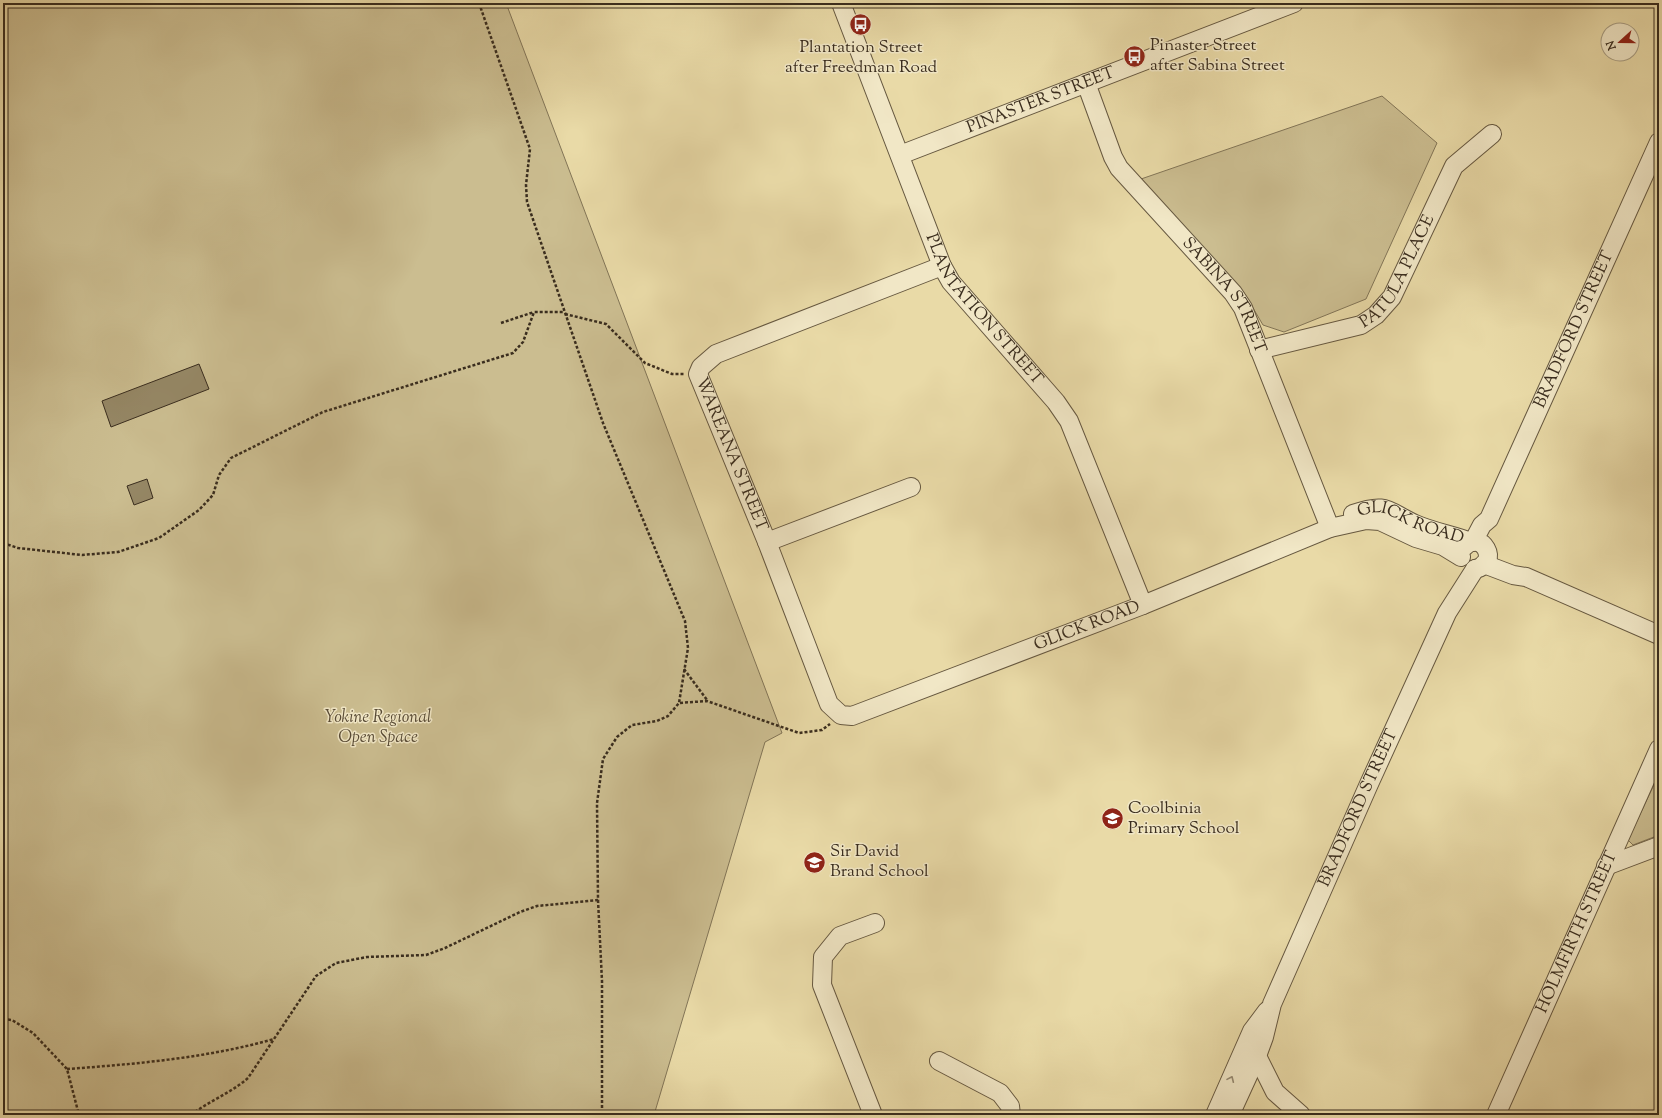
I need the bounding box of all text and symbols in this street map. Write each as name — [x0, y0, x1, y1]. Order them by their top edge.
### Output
bus stop icon: Plantation Street after Freedman Road — [848, 11, 874, 37]
north arrow — [1600, 22, 1640, 62]
place label: Pinaster Street after Sabina Street — [1150, 34, 1285, 78]
place label: Plantation Street after Freedman Road — [785, 36, 937, 80]
text: N — [1602, 38, 1621, 53]
bus stop icon: Pinaster Street after Sabina Street — [1121, 43, 1147, 69]
street label: PINASTER STREET — [963, 61, 1119, 140]
street label: PATULA PLACE — [1355, 211, 1441, 335]
street label: PLANTATION STREET — [919, 230, 1048, 391]
street label: SABINA STREET — [1176, 232, 1272, 357]
street label: BRADFORD STREET — [1528, 247, 1620, 412]
street label: WAREANA STREET — [689, 374, 773, 535]
street label: GLICK ROAD — [1355, 496, 1467, 551]
street label: GLICK ROAD — [1030, 595, 1144, 658]
park label: Yokine Regional Open Space — [325, 706, 431, 750]
street label: BRADFORD STREET — [1313, 726, 1404, 891]
place label: Coolbinia Primary School — [1128, 797, 1240, 841]
school or university icon: Coolbinia Primary School — [1100, 806, 1126, 832]
place label: Sir David Brand School — [830, 840, 929, 884]
street label: HOLMFIRTH STREET — [1531, 847, 1624, 1017]
school or university icon: Sir David Brand School — [801, 849, 827, 875]
one-way arrow — [1226, 1076, 1234, 1084]

